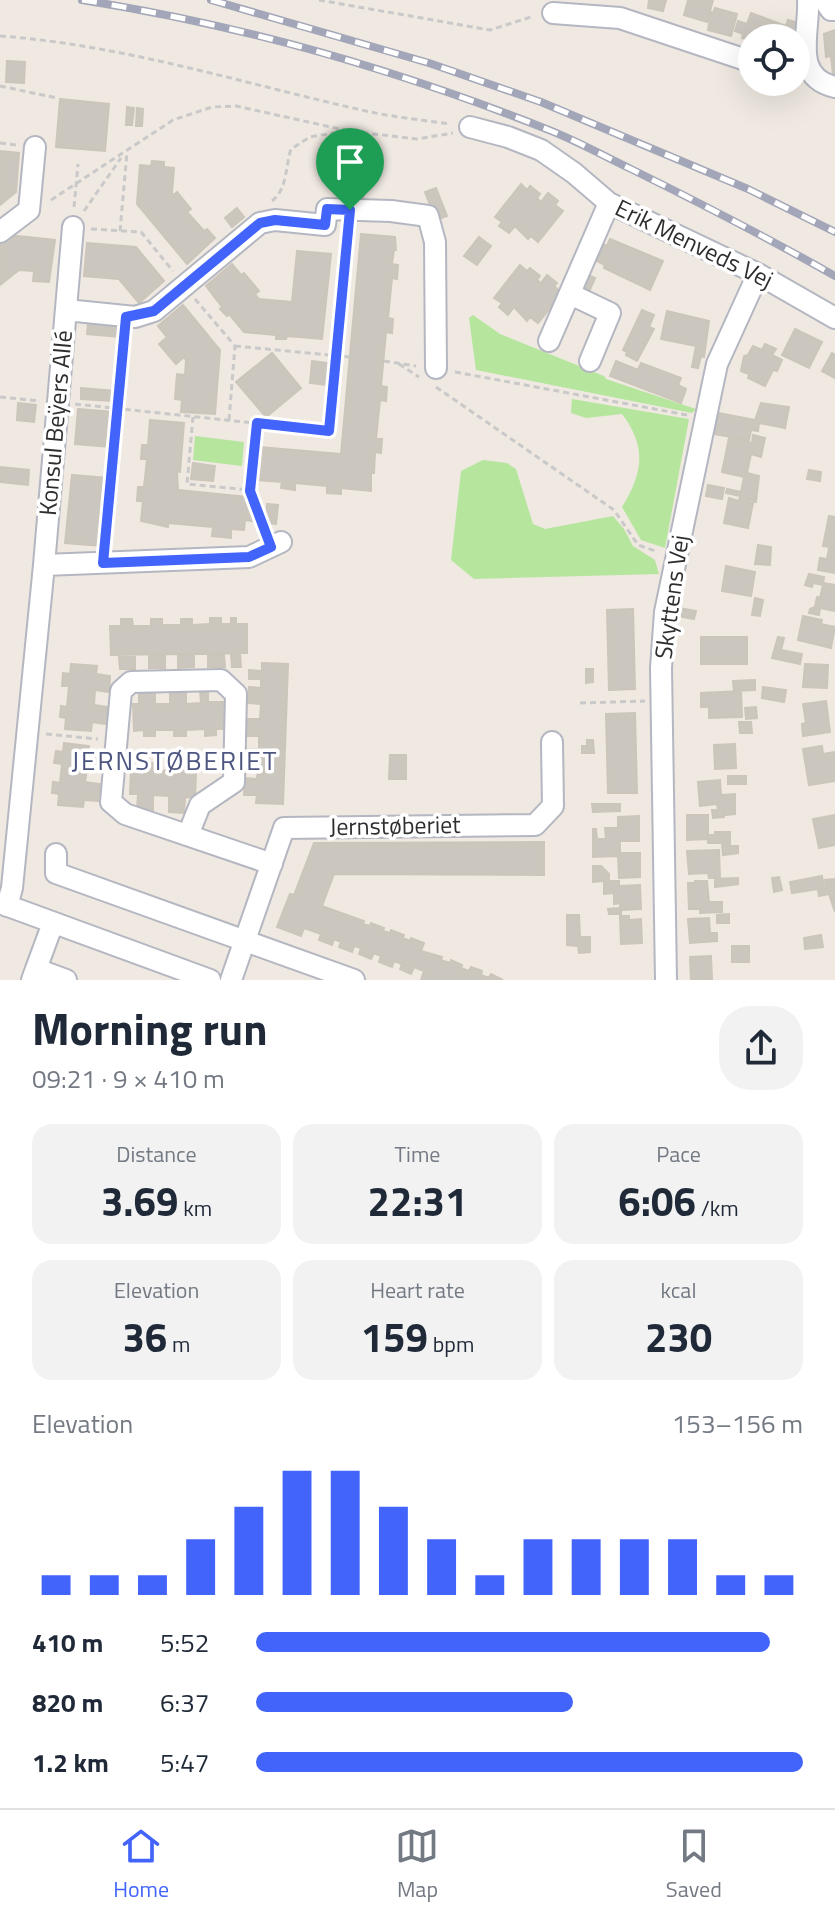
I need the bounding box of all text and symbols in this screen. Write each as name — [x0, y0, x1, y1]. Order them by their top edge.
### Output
map controls — [738, 24, 810, 96]
button: locate — [738, 24, 810, 96]
pin — [316, 128, 384, 210]
icon: arrive — [328, 140, 372, 184]
street label: Erik Menveds Vej — [609, 189, 779, 297]
street label: Konsul Beÿers Allé — [29, 329, 81, 517]
street label: Skyttens Vej — [644, 532, 698, 661]
district label: JERNSTØBERIET — [72, 741, 278, 780]
street label: Jernstøberiet — [329, 806, 461, 844]
text: Morning run — [32, 995, 268, 1062]
button: share — [719, 1006, 803, 1090]
text: 09:21 · 9 × 410 m — [32, 1059, 225, 1098]
text: Distance — [116, 1137, 197, 1171]
text: Time — [395, 1137, 440, 1171]
text: Pace — [656, 1137, 701, 1171]
text: 3.69 — [101, 1171, 178, 1232]
text: 22:31 — [368, 1171, 467, 1232]
text: 6:06 — [618, 1171, 696, 1232]
text: km — [178, 1191, 212, 1225]
text: /km — [696, 1191, 739, 1225]
text: Elevation — [114, 1273, 199, 1307]
text: Heart rate — [370, 1273, 465, 1307]
text: kcal — [661, 1273, 696, 1307]
text: 36 — [122, 1307, 167, 1368]
text: 159 — [361, 1307, 428, 1368]
text: 230 — [645, 1307, 712, 1368]
text: m — [167, 1327, 191, 1361]
text: bpm — [428, 1327, 474, 1361]
text: Elevation — [32, 1404, 133, 1443]
text: 153–156 m — [672, 1404, 803, 1443]
text: 410 m — [32, 1623, 103, 1662]
text: 5:52 — [160, 1623, 209, 1662]
text: 820 m — [32, 1683, 103, 1722]
text: 6:37 — [160, 1683, 209, 1722]
text: 1.2 km — [32, 1743, 109, 1782]
text: 5:47 — [160, 1743, 209, 1782]
tab: Home — [113, 1824, 169, 1906]
tab: Map — [395, 1824, 439, 1906]
tab: Saved — [666, 1824, 722, 1906]

